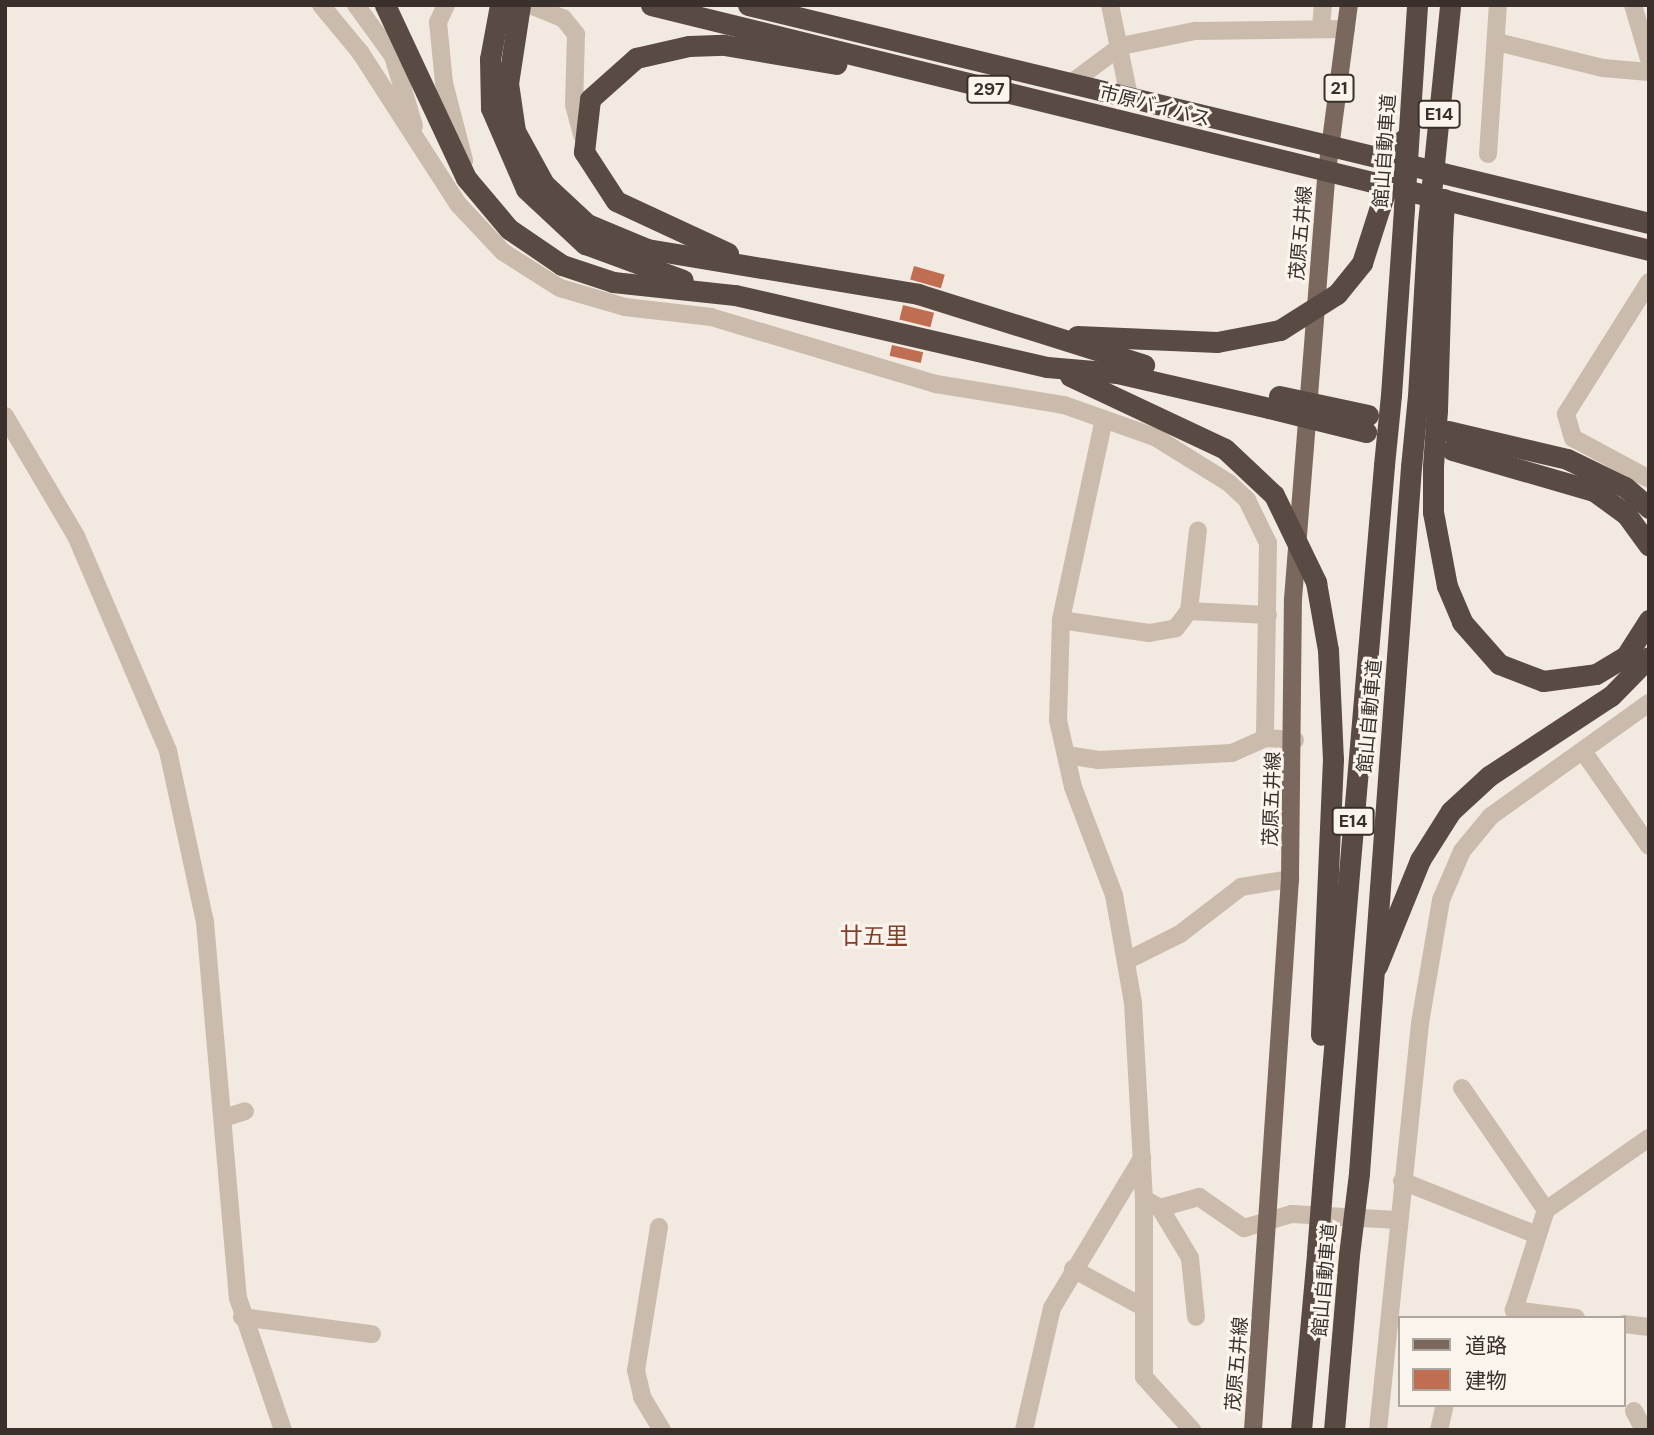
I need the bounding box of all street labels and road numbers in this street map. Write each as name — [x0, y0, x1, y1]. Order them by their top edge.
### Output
road number: 297 — [966, 74, 1012, 104]
road number: 21 — [1323, 74, 1355, 102]
street label: 市原バイパス — [1097, 81, 1213, 131]
street label: 館山自動車道 — [1370, 93, 1400, 209]
road number: E14 — [1416, 100, 1462, 128]
street label: 茂原五井線 — [1286, 185, 1316, 281]
street label: 館山自動車道 — [1354, 658, 1386, 774]
street label: 茂原五井線 — [1259, 751, 1285, 847]
road number: E14 — [1330, 806, 1376, 836]
street label: 館山自動車道 — [1309, 1222, 1341, 1338]
street label: 茂原五井線 — [1222, 1316, 1252, 1412]

